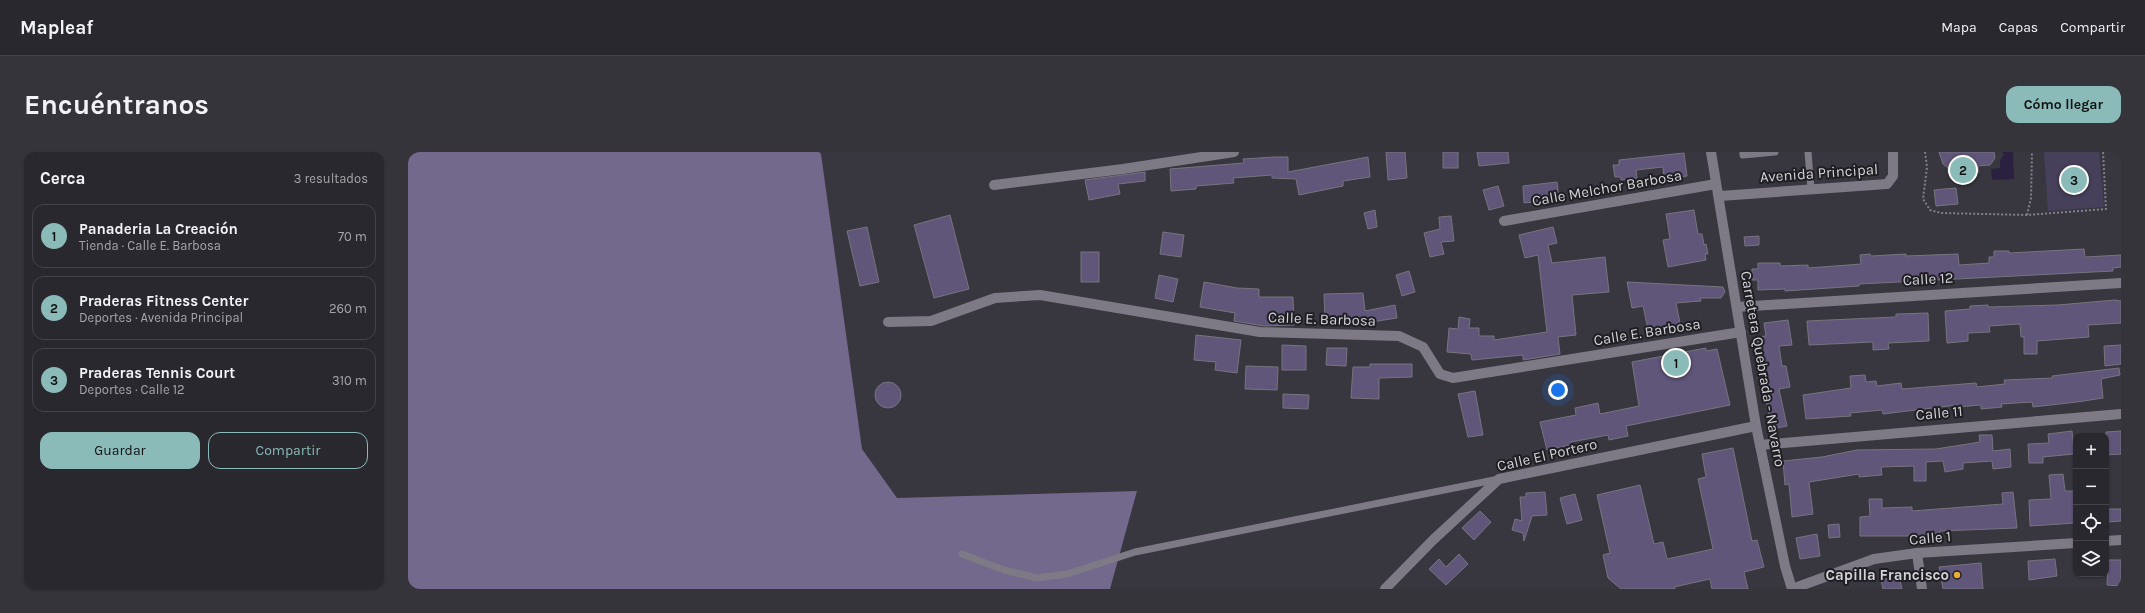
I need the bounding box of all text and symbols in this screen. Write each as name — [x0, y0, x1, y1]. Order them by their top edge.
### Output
text: Mapleaf — [20, 17, 93, 39]
text: Mapa — [1941, 19, 1977, 36]
text: Capas — [1999, 19, 2038, 36]
text: Compartir — [2060, 19, 2125, 36]
button: Cómo llegar — [2006, 86, 2121, 123]
text: Encuéntranos — [24, 88, 209, 121]
pin: 2 — [1950, 155, 1976, 185]
street label: Avenida Principal — [1759, 160, 1879, 186]
pin: 3 — [2061, 165, 2087, 195]
street label: Calle Melchor Barbosa — [1531, 166, 1683, 210]
text: Cerca — [40, 168, 85, 188]
text: 3 resultados — [294, 171, 368, 186]
text: Panaderia La Creación — [79, 220, 238, 238]
text: 1 — [52, 229, 56, 244]
text: 70 m — [338, 229, 367, 244]
text: Tienda · Calle E. Barbosa — [79, 238, 221, 253]
street label: Calle 12 — [1902, 269, 1954, 289]
street label: Carretera Quebrada - Navarro — [1737, 270, 1789, 468]
text: Praderas Fitness Center — [79, 292, 248, 310]
text: 2 — [50, 301, 58, 316]
text: 260 m — [329, 301, 367, 316]
street label: Calle E. Barbosa — [1268, 308, 1376, 330]
text: Deportes · Avenida Principal — [79, 310, 243, 325]
street label: Calle E. Barbosa — [1592, 315, 1702, 349]
pin: 1 — [1663, 348, 1689, 378]
text: Praderas Tennis Court — [79, 364, 235, 382]
text: 3 — [50, 373, 58, 388]
text: 310 m — [332, 373, 367, 388]
your location — [1548, 380, 1568, 400]
text: Deportes · Calle 12 — [79, 382, 185, 397]
street label: Calle 11 — [1915, 402, 1963, 424]
button: Guardar — [40, 432, 200, 469]
button: Compartir — [208, 432, 368, 469]
map controls — [2073, 433, 2109, 577]
button: + — [2073, 433, 2109, 469]
street label: Calle El Portero — [1495, 435, 1599, 475]
button: − — [2073, 469, 2109, 505]
button: locate — [2073, 505, 2109, 541]
street label: Calle 1 — [1908, 527, 1952, 549]
button: layers — [2073, 541, 2109, 577]
place label: Capilla Francisco — [1826, 566, 1949, 584]
marker: Capilla Francisco — [1952, 570, 1962, 580]

